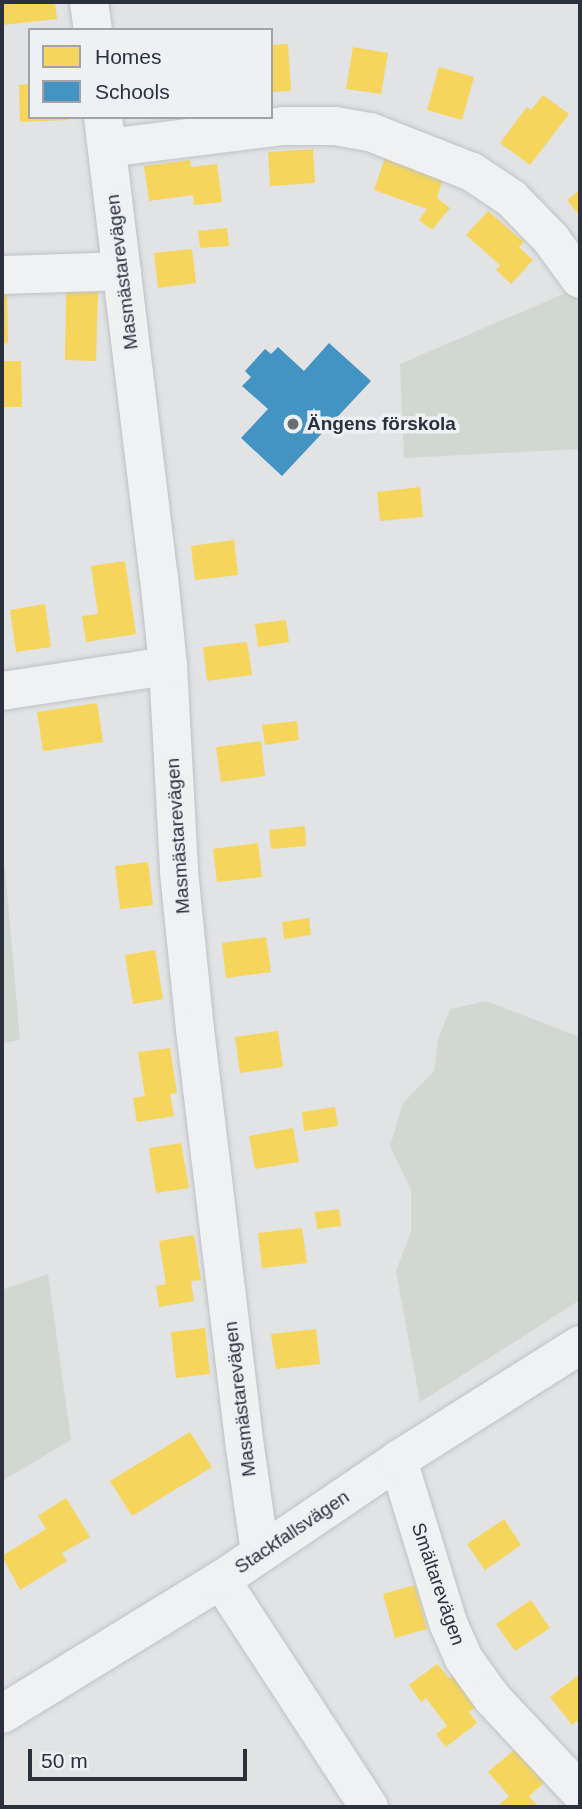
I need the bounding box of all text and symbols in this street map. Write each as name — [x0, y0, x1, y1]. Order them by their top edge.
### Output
legend — [28, 28, 273, 119]
text: Homes — [95, 45, 162, 68]
text: Schools — [95, 80, 170, 103]
street label: Masmästarevägen — [101, 193, 143, 351]
place label: Ängens förskola — [307, 413, 456, 435]
marker: Ängens förskola — [285, 416, 301, 432]
street label: Masmästarevägen — [161, 757, 195, 915]
street label: Masmästarevägen — [219, 1320, 261, 1478]
street label: Stackfallsvägen — [230, 1485, 354, 1579]
street label: Smältarevägen — [406, 1520, 470, 1648]
scale bar — [32, 1736, 250, 1780]
text: 50 m — [41, 1749, 88, 1772]

